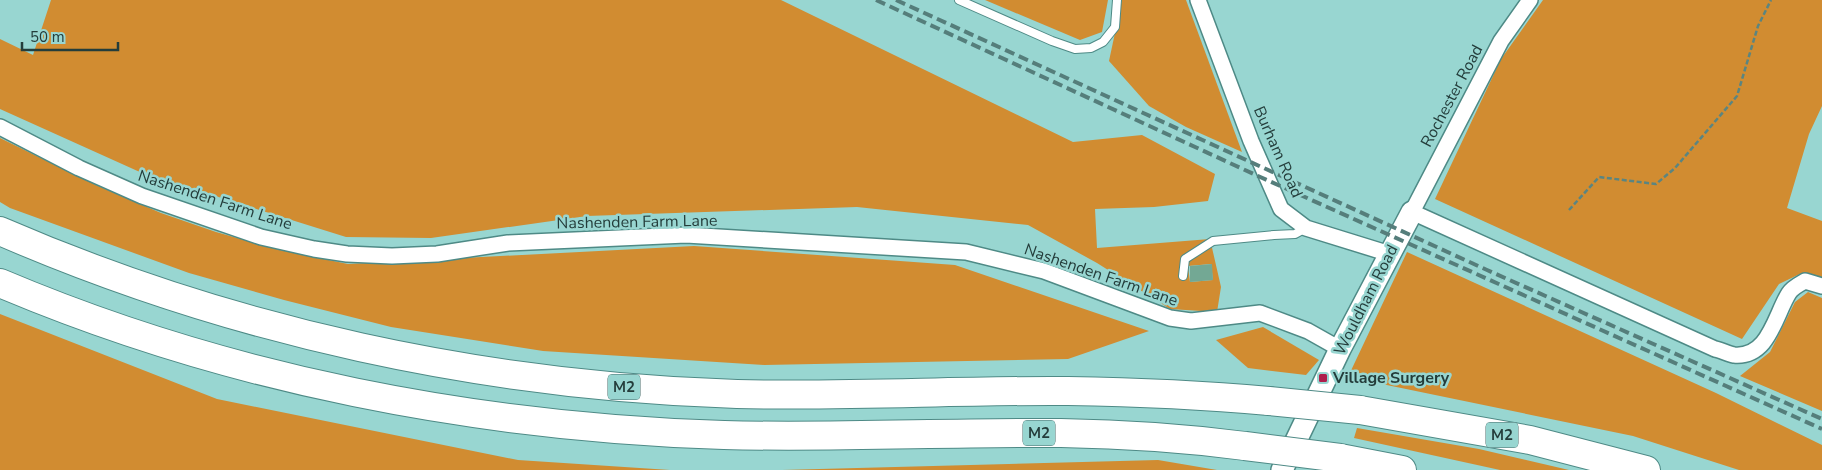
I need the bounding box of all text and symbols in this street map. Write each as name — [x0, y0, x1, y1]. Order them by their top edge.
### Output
scale bar — [22, 20, 119, 52]
text: 50 m — [30, 27, 65, 47]
street label: Rochester Road — [1416, 41, 1488, 151]
street label: Burham Road — [1248, 103, 1308, 201]
street label: Nashenden Farm Lane — [135, 165, 295, 235]
street label: Nashenden Farm Lane — [556, 210, 718, 234]
street label: Nashenden Farm Lane — [1021, 238, 1181, 312]
street label: Wouldham Road — [1329, 241, 1403, 359]
place label: Village Surgery — [1332, 367, 1450, 389]
marker: Village Surgery — [1317, 372, 1329, 384]
road number: M2 — [608, 374, 640, 400]
road number: M2 — [1023, 420, 1055, 446]
road number: M2 — [1486, 422, 1518, 448]

